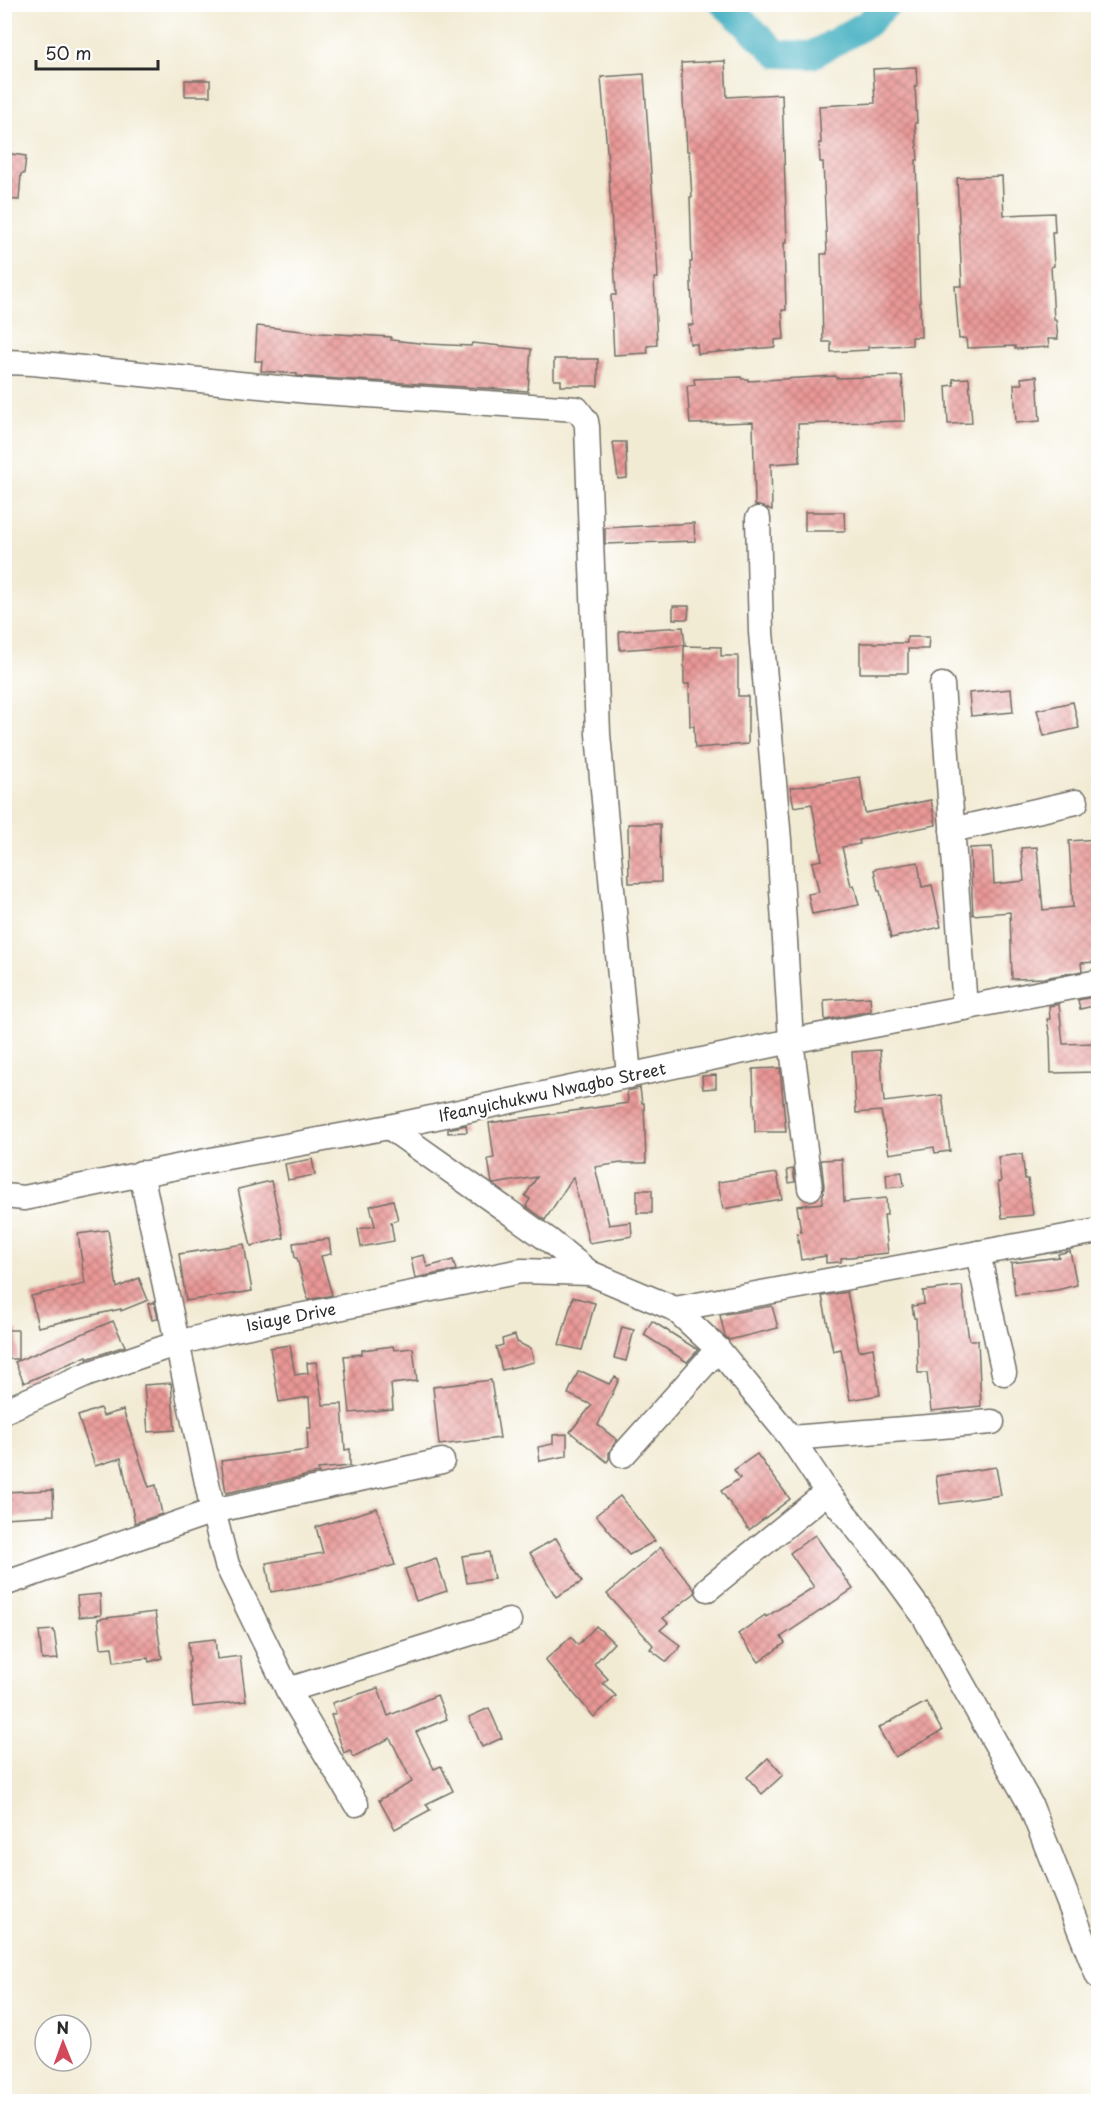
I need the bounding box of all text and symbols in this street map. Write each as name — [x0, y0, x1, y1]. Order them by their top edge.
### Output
scale bar — [36, 33, 158, 71]
text: 50 m — [45, 39, 92, 66]
street label: Ifeanyichukwu Nwagbo Street — [436, 1055, 668, 1127]
street label: Isiaye Drive — [244, 1296, 338, 1336]
north arrow — [33, 2013, 93, 2073]
text: N — [56, 2015, 69, 2039]

